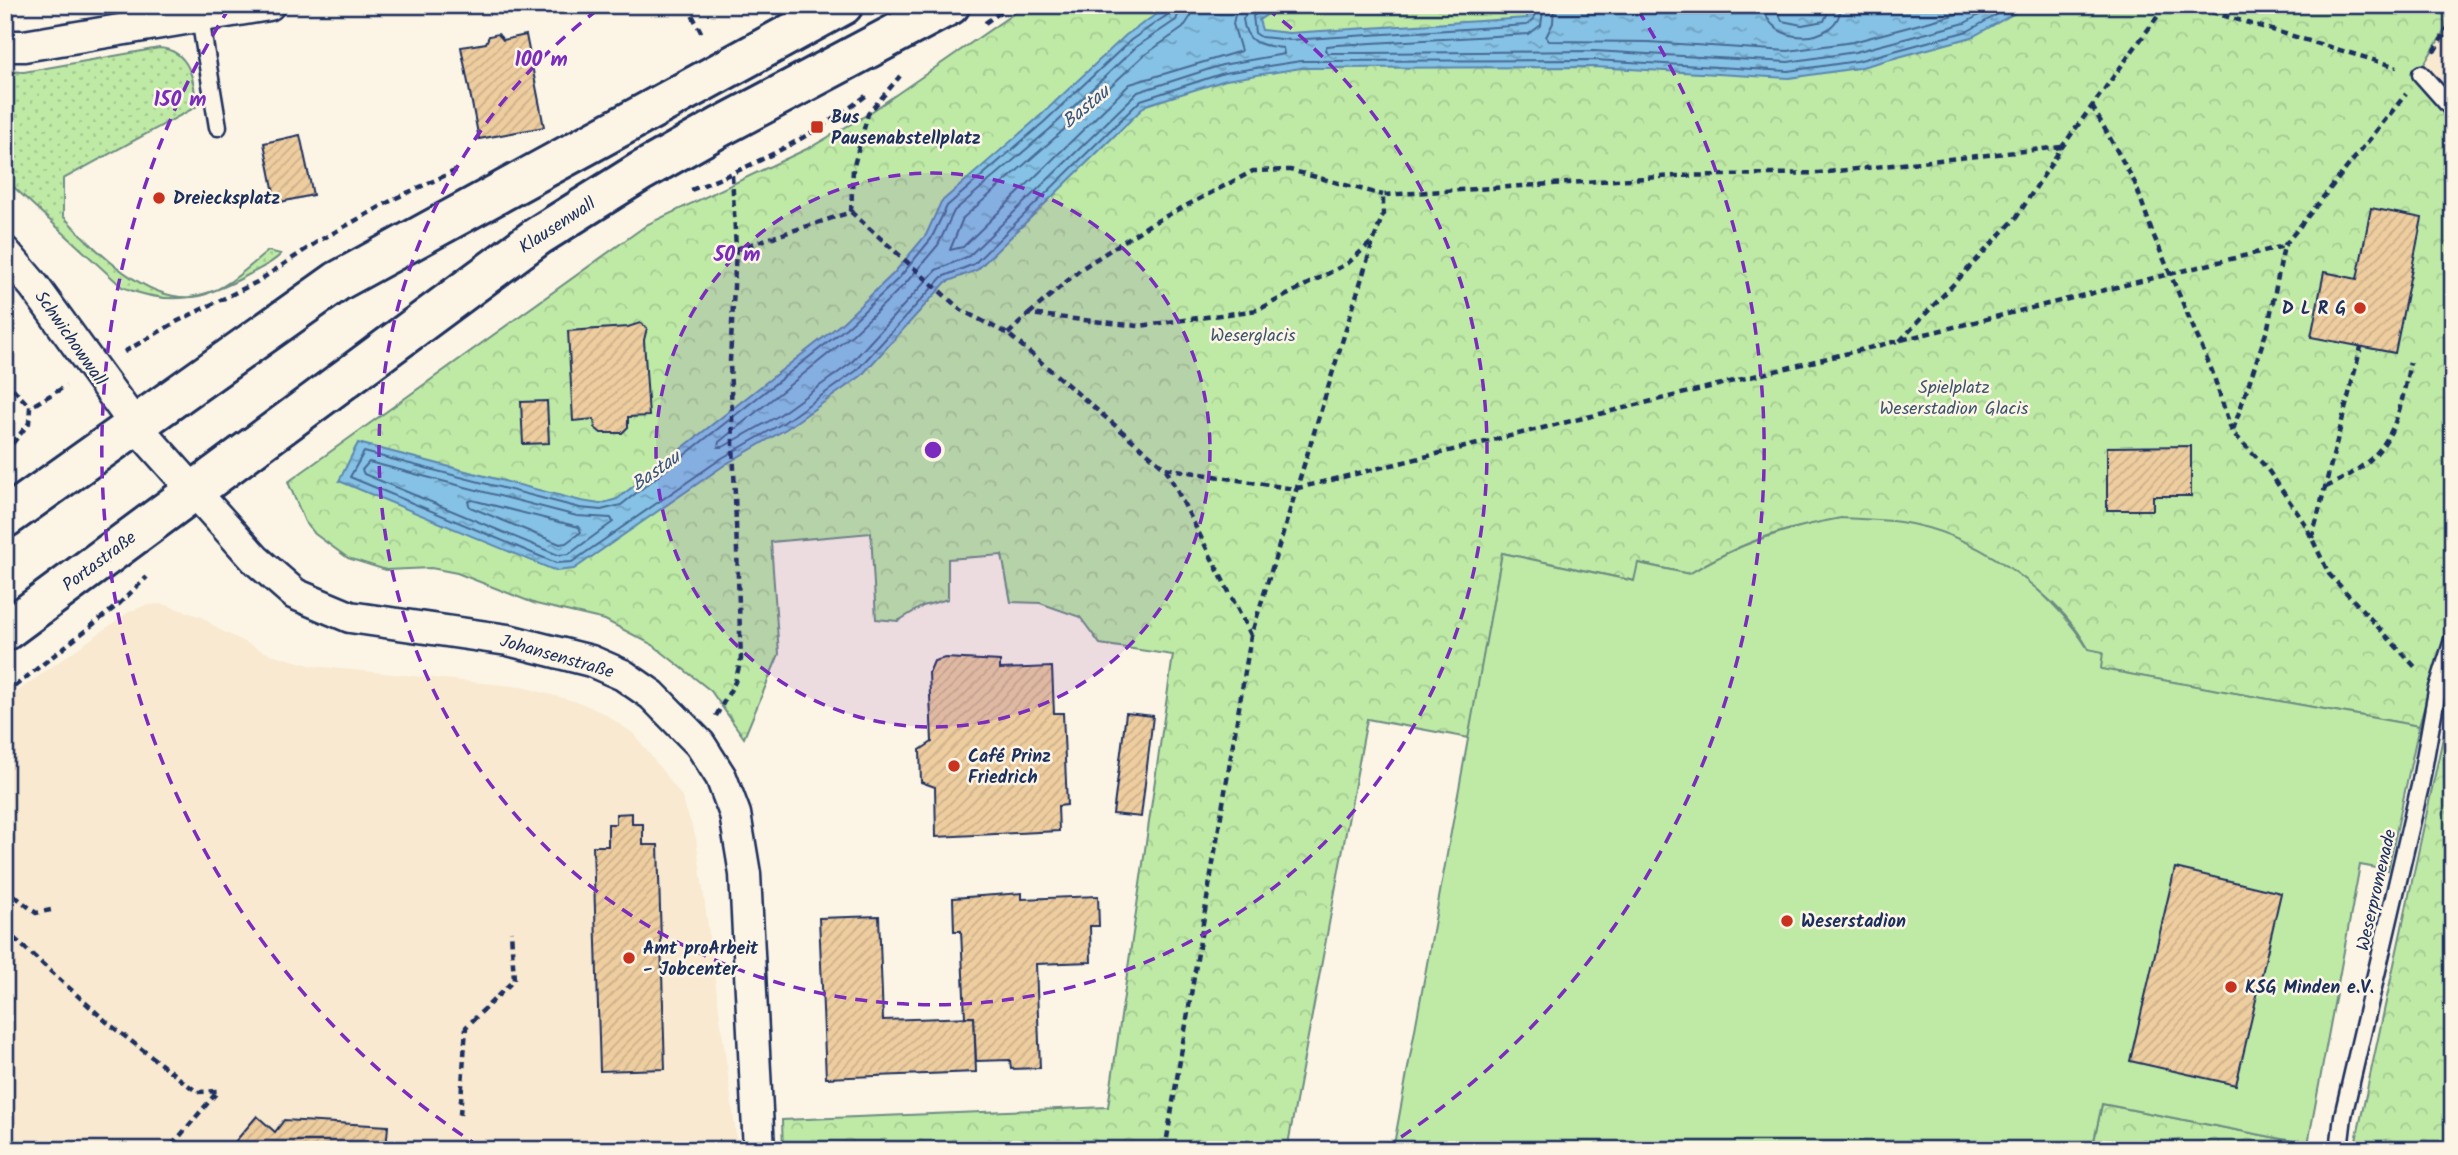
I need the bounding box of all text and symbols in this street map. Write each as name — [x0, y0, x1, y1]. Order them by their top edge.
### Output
text: 100 m — [514, 44, 568, 77]
water label: Bastau — [1056, 77, 1118, 137]
text: 150 m — [153, 84, 207, 117]
place label: Bus Pausenabstellplatz — [831, 104, 981, 154]
marker: Bus Pausenabstellplatz — [809, 119, 825, 135]
place label: Dreiecksplatz — [173, 185, 281, 214]
marker: Dreiecksplatz — [151, 190, 167, 206]
street label: Klausenwall — [513, 190, 603, 262]
text: 50 m — [713, 239, 760, 272]
street label: Schwichowwall — [26, 285, 114, 393]
place label: D L R G — [2282, 295, 2346, 324]
marker: D L R G — [2352, 300, 2368, 316]
park label: Weserglacis — [1210, 322, 1296, 351]
park label: Spielplatz Weserstadion Glacis — [1879, 374, 2029, 424]
centre of rings — [921, 438, 945, 462]
water label: Bastau — [625, 443, 689, 500]
street label: Portastraße — [56, 524, 143, 600]
street label: Johansenstraße — [496, 627, 617, 688]
place label: Café Prinz Friedrich — [968, 743, 1051, 793]
marker: Café Prinz Friedrich — [946, 758, 962, 774]
street label: Weserpromenade — [2349, 827, 2406, 954]
place label: Weserstadion — [1801, 908, 1906, 937]
marker: Weserstadion — [1779, 913, 1795, 929]
place label: Amt proArbeit - Jobcenter — [643, 935, 759, 985]
marker: Amt proArbeit - Jobcenter — [621, 950, 637, 966]
place label: KSG Minden e.V. — [2245, 974, 2374, 1003]
marker: KSG Minden e.V. — [2223, 979, 2239, 995]

